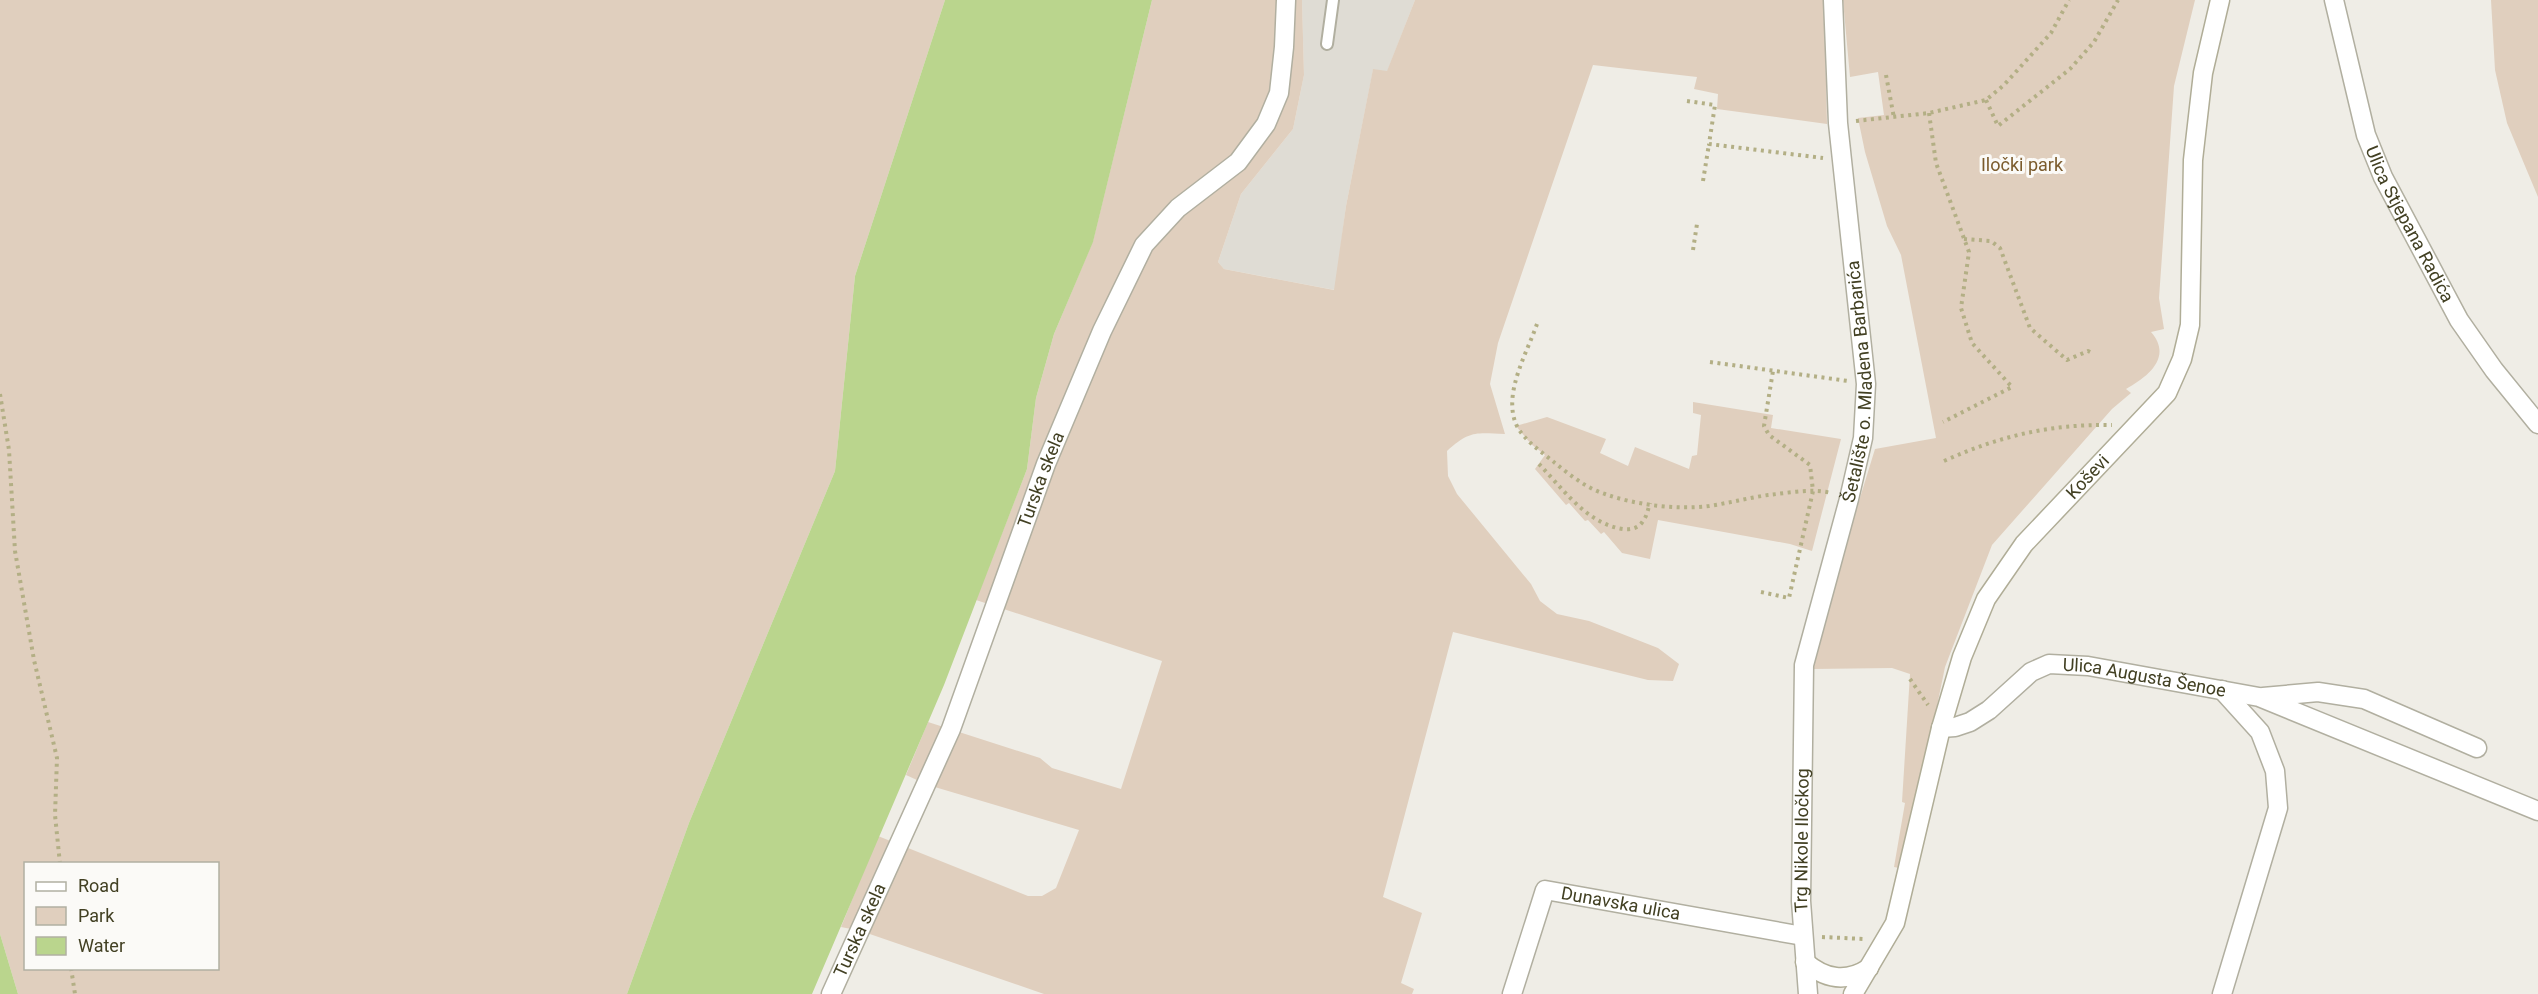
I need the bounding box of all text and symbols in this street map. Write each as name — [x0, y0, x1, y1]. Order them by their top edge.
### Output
street label: Ulica Stjepana Radića — [2361, 143, 2459, 306]
park label: Iločki park — [1981, 154, 2064, 175]
street label: Šetalište o. Mladena Barbarića — [1838, 260, 1876, 504]
street label: Turska skela — [1013, 428, 1068, 530]
street label: Koševi — [2061, 450, 2113, 503]
street label: Ulica Augusta Šenoe — [2062, 654, 2228, 701]
street label: Trg Nikole Iločkog — [1790, 768, 1813, 913]
legend — [24, 862, 219, 970]
text: Road — [78, 875, 119, 896]
street label: Turska skela — [829, 880, 890, 980]
street label: Dunavska ulica — [1560, 882, 1682, 924]
text: Park — [78, 905, 115, 926]
text: Water — [78, 935, 125, 956]

